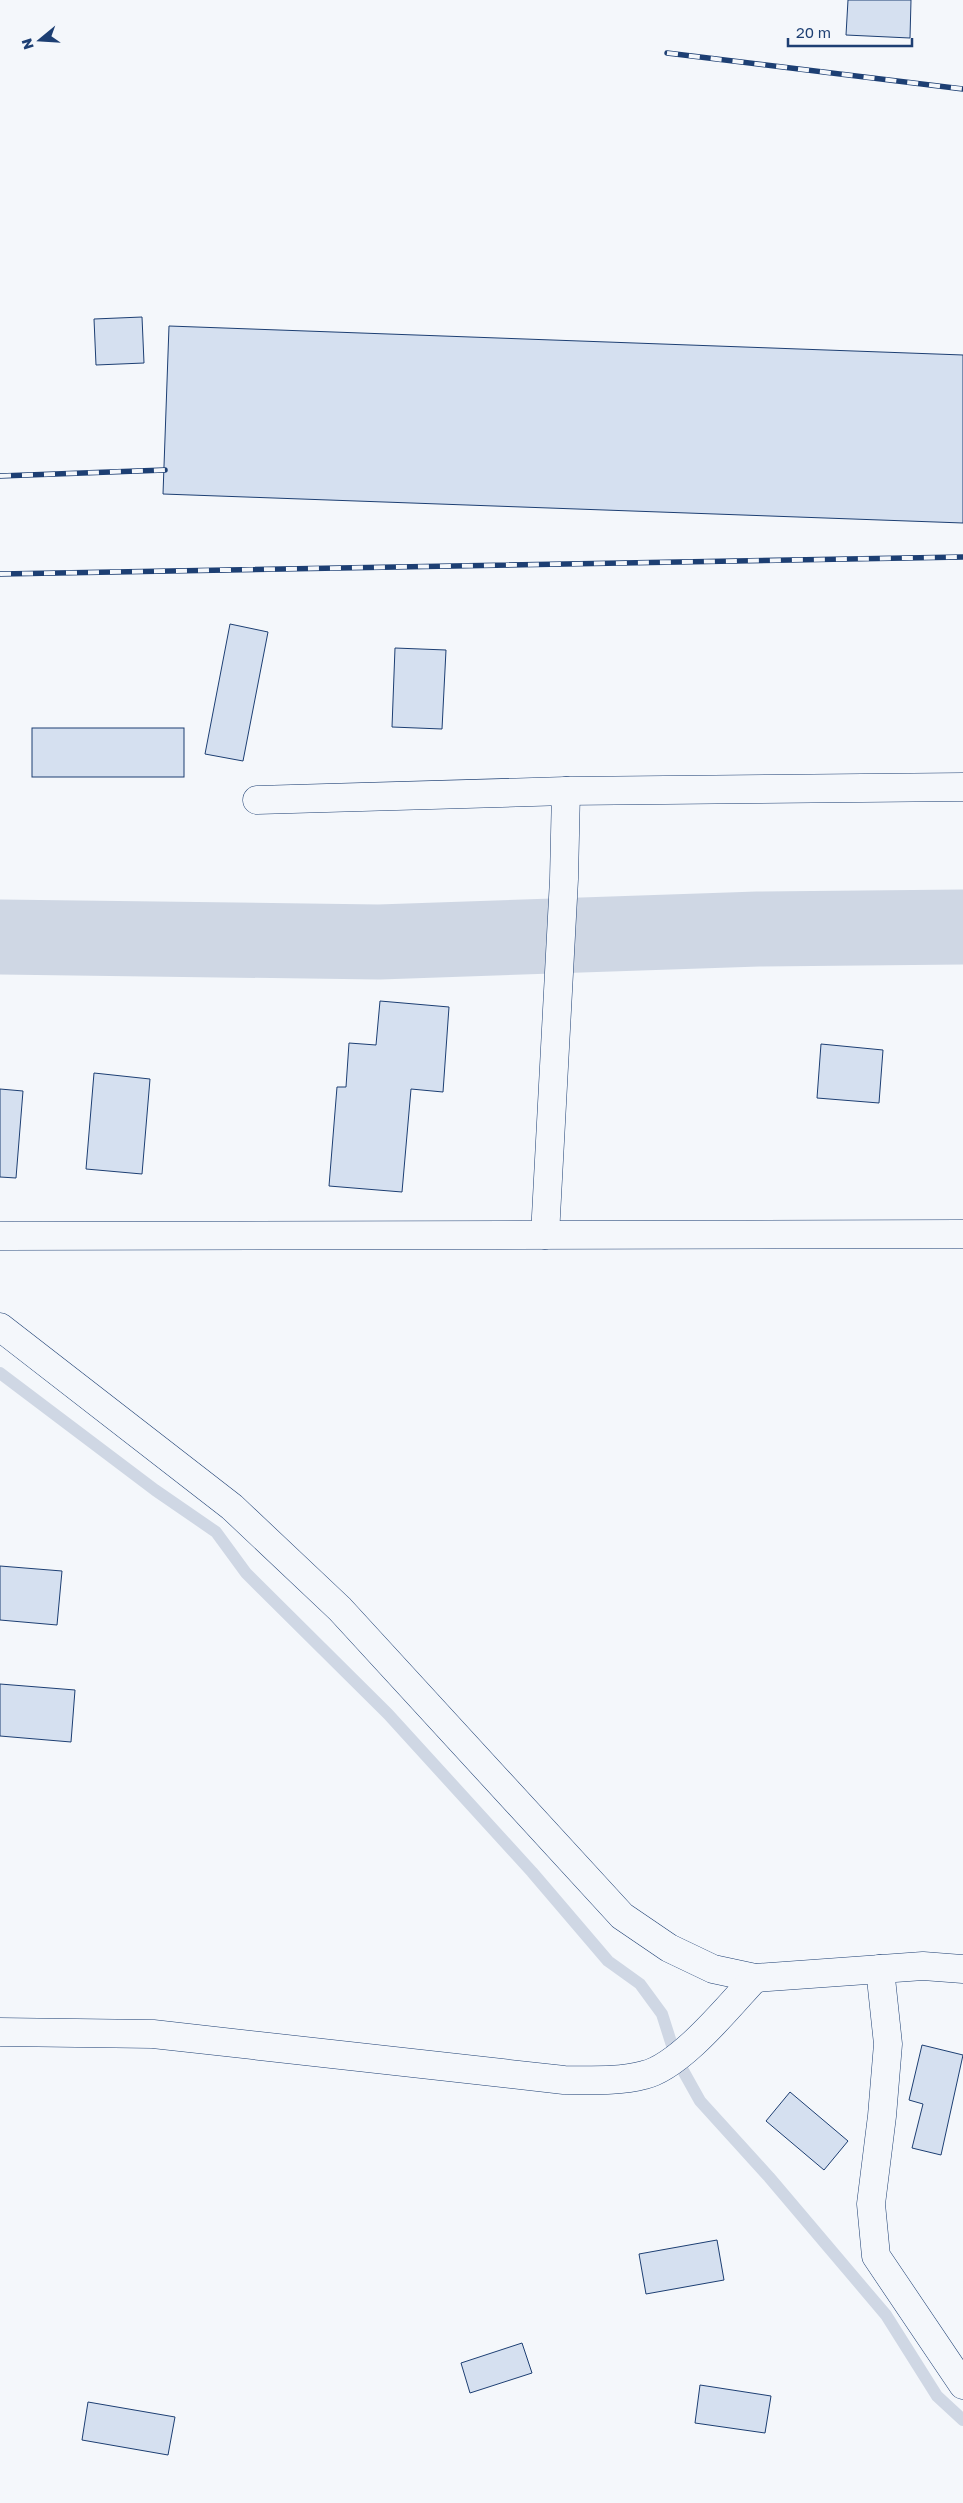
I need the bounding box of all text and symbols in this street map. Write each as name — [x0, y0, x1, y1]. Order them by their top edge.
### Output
north arrow — [15, 15, 65, 65]
scale bar — [788, 15, 912, 47]
text: 20 m — [796, 23, 831, 41]
text: N — [17, 36, 37, 52]

